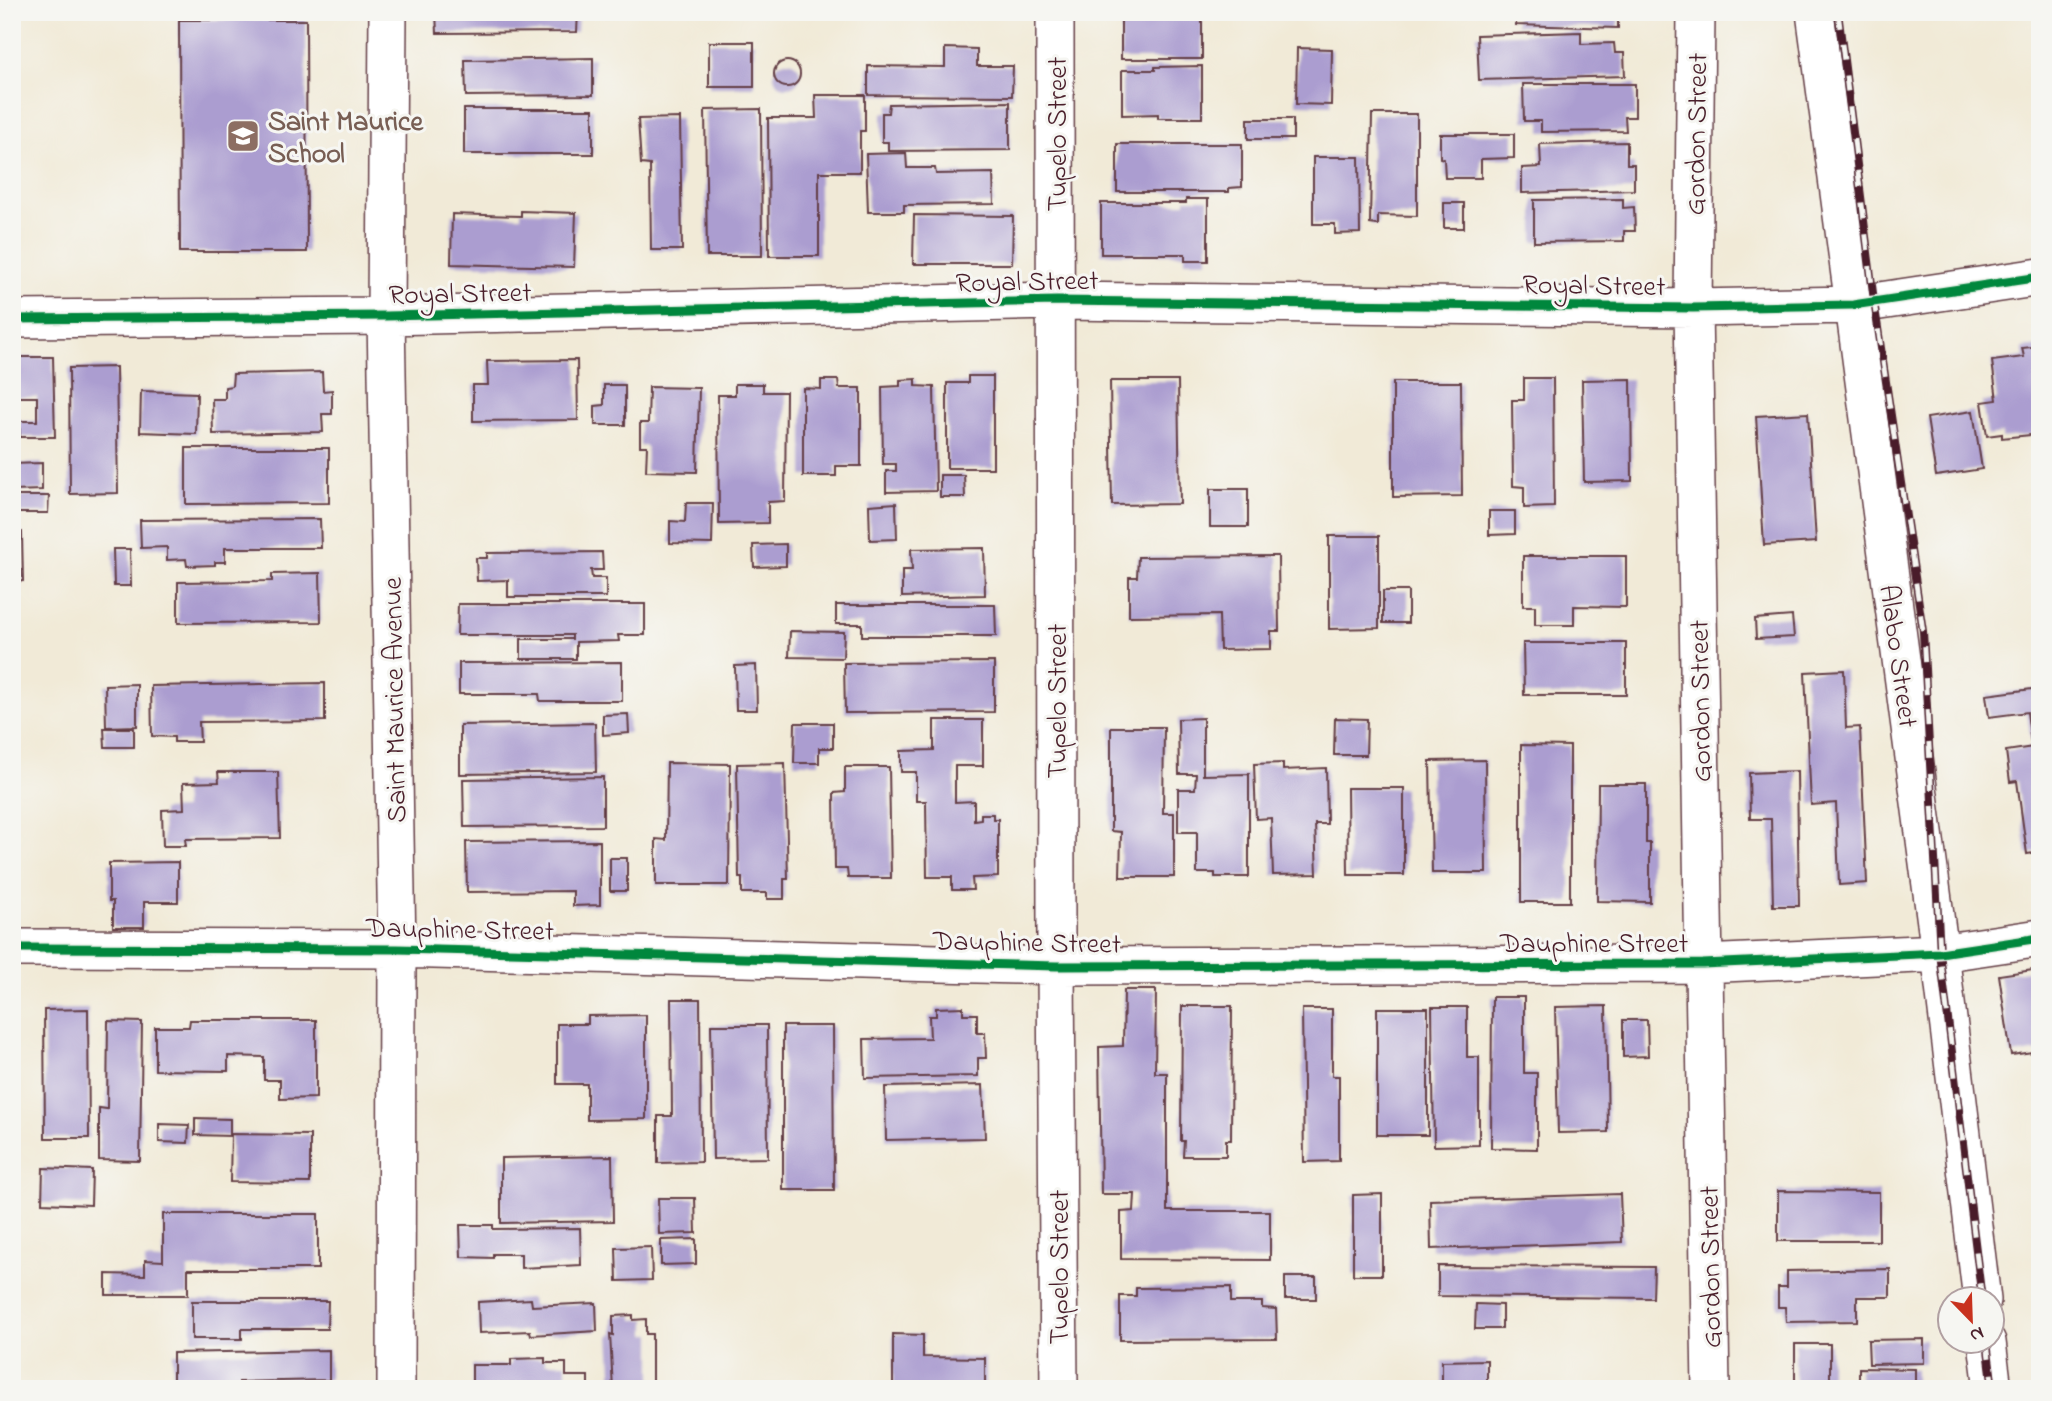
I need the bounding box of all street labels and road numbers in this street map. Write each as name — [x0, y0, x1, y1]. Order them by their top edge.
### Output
street label: Gordon Street — [1677, 52, 1720, 216]
street label: Tupelo Street — [1039, 57, 1080, 211]
street label: Royal Street — [955, 262, 1099, 305]
street label: Royal Street — [1522, 266, 1666, 309]
street label: Royal Street — [388, 274, 532, 317]
street label: Saint Maurice Avenue — [374, 576, 419, 823]
street label: Alabo Street — [1866, 582, 1927, 731]
street label: Gordon Street — [1681, 619, 1724, 783]
street label: Tupelo Street — [1039, 624, 1080, 778]
street label: Dauphine Street — [364, 909, 554, 954]
street label: Dauphine Street — [931, 922, 1121, 967]
street label: Dauphine Street — [1499, 925, 1688, 966]
street label: Gordon Street — [1691, 1185, 1734, 1349]
street label: Tupelo Street — [1041, 1190, 1082, 1344]

